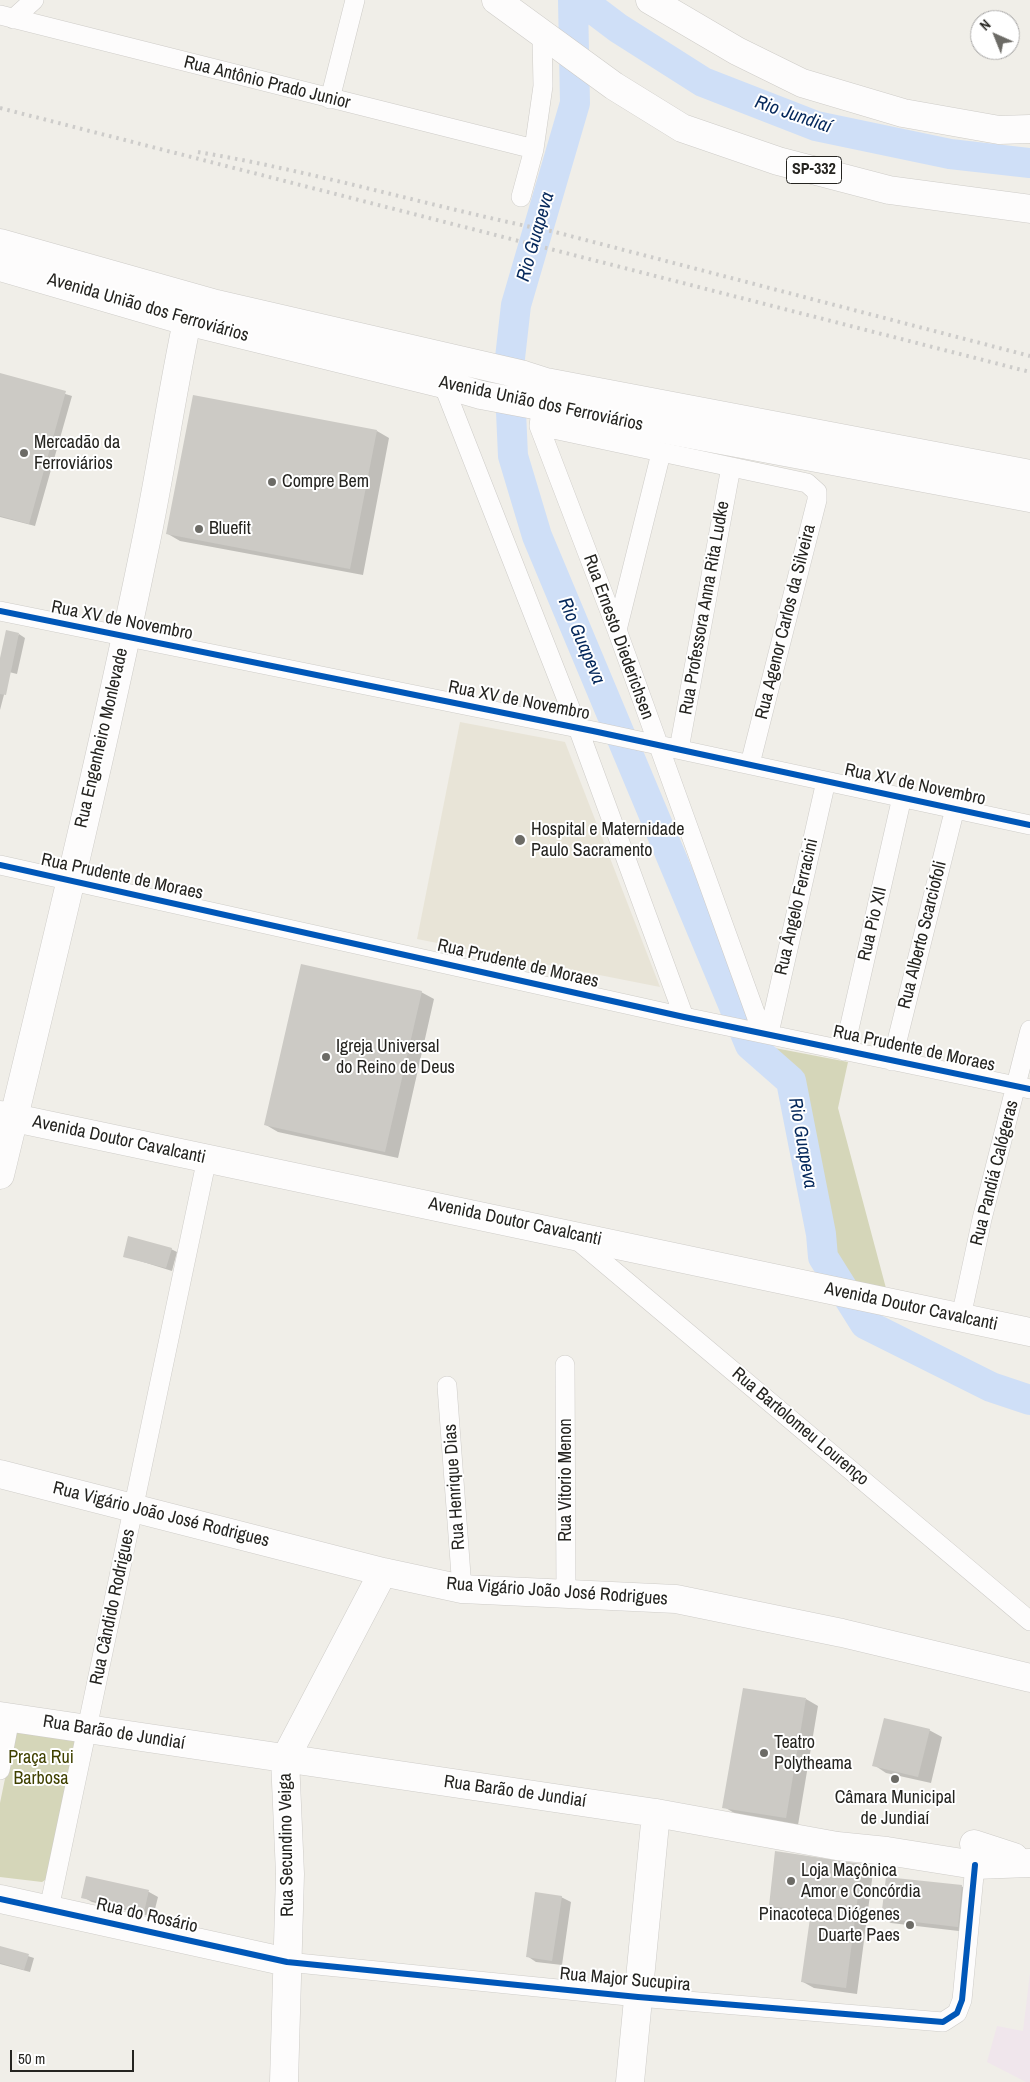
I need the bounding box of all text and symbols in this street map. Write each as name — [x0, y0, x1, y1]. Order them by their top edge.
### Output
north arrow — [970, 10, 1020, 60]
text: N — [976, 16, 995, 34]
street label: Rua Antônio Prado Junior — [182, 52, 352, 114]
water label: Rio Jundiaí — [752, 91, 834, 139]
road number: SP-332 — [786, 156, 842, 184]
water label: Rio Guapeva — [512, 190, 560, 284]
street label: Avenida União dos Ferroviários — [45, 269, 251, 347]
street label: Avenida União dos Ferroviários — [437, 372, 645, 436]
place label: Mercadão da Ferroviários — [34, 432, 120, 474]
marker: Mercadão da Ferroviários — [18, 447, 30, 459]
place label: Compre Bem — [282, 471, 369, 493]
marker: Compre Bem — [266, 476, 278, 488]
street label: Rua Professora Anna Rita Ludke — [676, 499, 734, 717]
place label: Bluefit — [209, 518, 251, 540]
street label: Rua Agenor Carlos da Silveira — [751, 522, 821, 722]
marker: Bluefit — [193, 523, 205, 535]
street label: Rua Ernesto Diederichsen — [578, 552, 658, 722]
water label: Rio Guapeva — [553, 594, 609, 688]
street label: Rua XV de Novembro — [49, 597, 195, 645]
street label: Rua Engenheiro Monlevade — [71, 646, 133, 830]
street label: Rua XV de Novembro — [446, 677, 592, 725]
street label: Rua XV de Novembro — [843, 760, 987, 810]
place label: Hospital e Maternidade Paulo Sacramento — [531, 819, 684, 862]
marker: Hospital e Maternidade Paulo Sacramento — [513, 833, 527, 847]
street label: Rua Ângelo Ferracini — [771, 837, 823, 977]
street label: Rua Prudente de Moraes — [39, 849, 205, 905]
street label: Rua Alberto Scarciofoli — [894, 859, 952, 1011]
street label: Rua Pio XII — [854, 885, 892, 963]
street label: Rua Prudente de Moraes — [435, 935, 601, 993]
street label: Rua Prudente de Moraes — [831, 1021, 997, 1077]
place label: Igreja Universal do Reino de Deus — [336, 1036, 455, 1078]
marker: Igreja Universal do Reino de Deus — [320, 1051, 332, 1063]
water label: Rio Guapeva — [783, 1096, 821, 1190]
street label: Rua Pandiá Calógeras — [966, 1098, 1024, 1248]
street label: Avenida Doutor Cavalcanti — [31, 1111, 207, 1169]
street label: Avenida Doutor Cavalcanti — [427, 1193, 603, 1251]
street label: Avenida Doutor Cavalcanti — [823, 1278, 999, 1336]
street label: Rua Bartolomeu Lourenço — [727, 1363, 873, 1491]
street label: Rua Vitorio Menon — [555, 1418, 577, 1542]
street label: Rua Henrique Dias — [440, 1423, 470, 1551]
street label: Rua Vigário João José Rodrigues — [51, 1478, 271, 1552]
street label: Rua Cândido Rodrigues — [86, 1527, 140, 1687]
street label: Rua Vigário João José Rodrigues — [445, 1573, 669, 1611]
street label: Rua Barão de Jundiaí — [41, 1711, 187, 1755]
place label: Teatro Polytheama — [774, 1732, 852, 1775]
park label: Praça Rui Barbosa — [8, 1747, 74, 1790]
marker: Teatro Polytheama — [758, 1747, 770, 1759]
street label: Rua Barão de Jundiaí — [442, 1771, 588, 1813]
street label: Rua Secundino Veiga — [275, 1773, 299, 1917]
marker: Câmara Municipal de Jundiaí — [889, 1773, 901, 1785]
place label: Câmara Municipal de Jundiaí — [835, 1787, 955, 1830]
place label: Loja Maçônica Amor e Concórdia — [801, 1860, 921, 1902]
marker: Loja Maçônica Amor e Concórdia — [785, 1875, 797, 1887]
street label: Rua do Rosário — [94, 1894, 200, 1938]
place label: Pinacoteca Diógenes Duarte Paes — [759, 1904, 900, 1946]
marker: Pinacoteca Diógenes Duarte Paes — [904, 1919, 916, 1931]
street label: Rua Major Sucupira — [559, 1964, 691, 1996]
scale bar — [12, 2040, 136, 2072]
text: 50 m — [18, 2048, 45, 2069]

